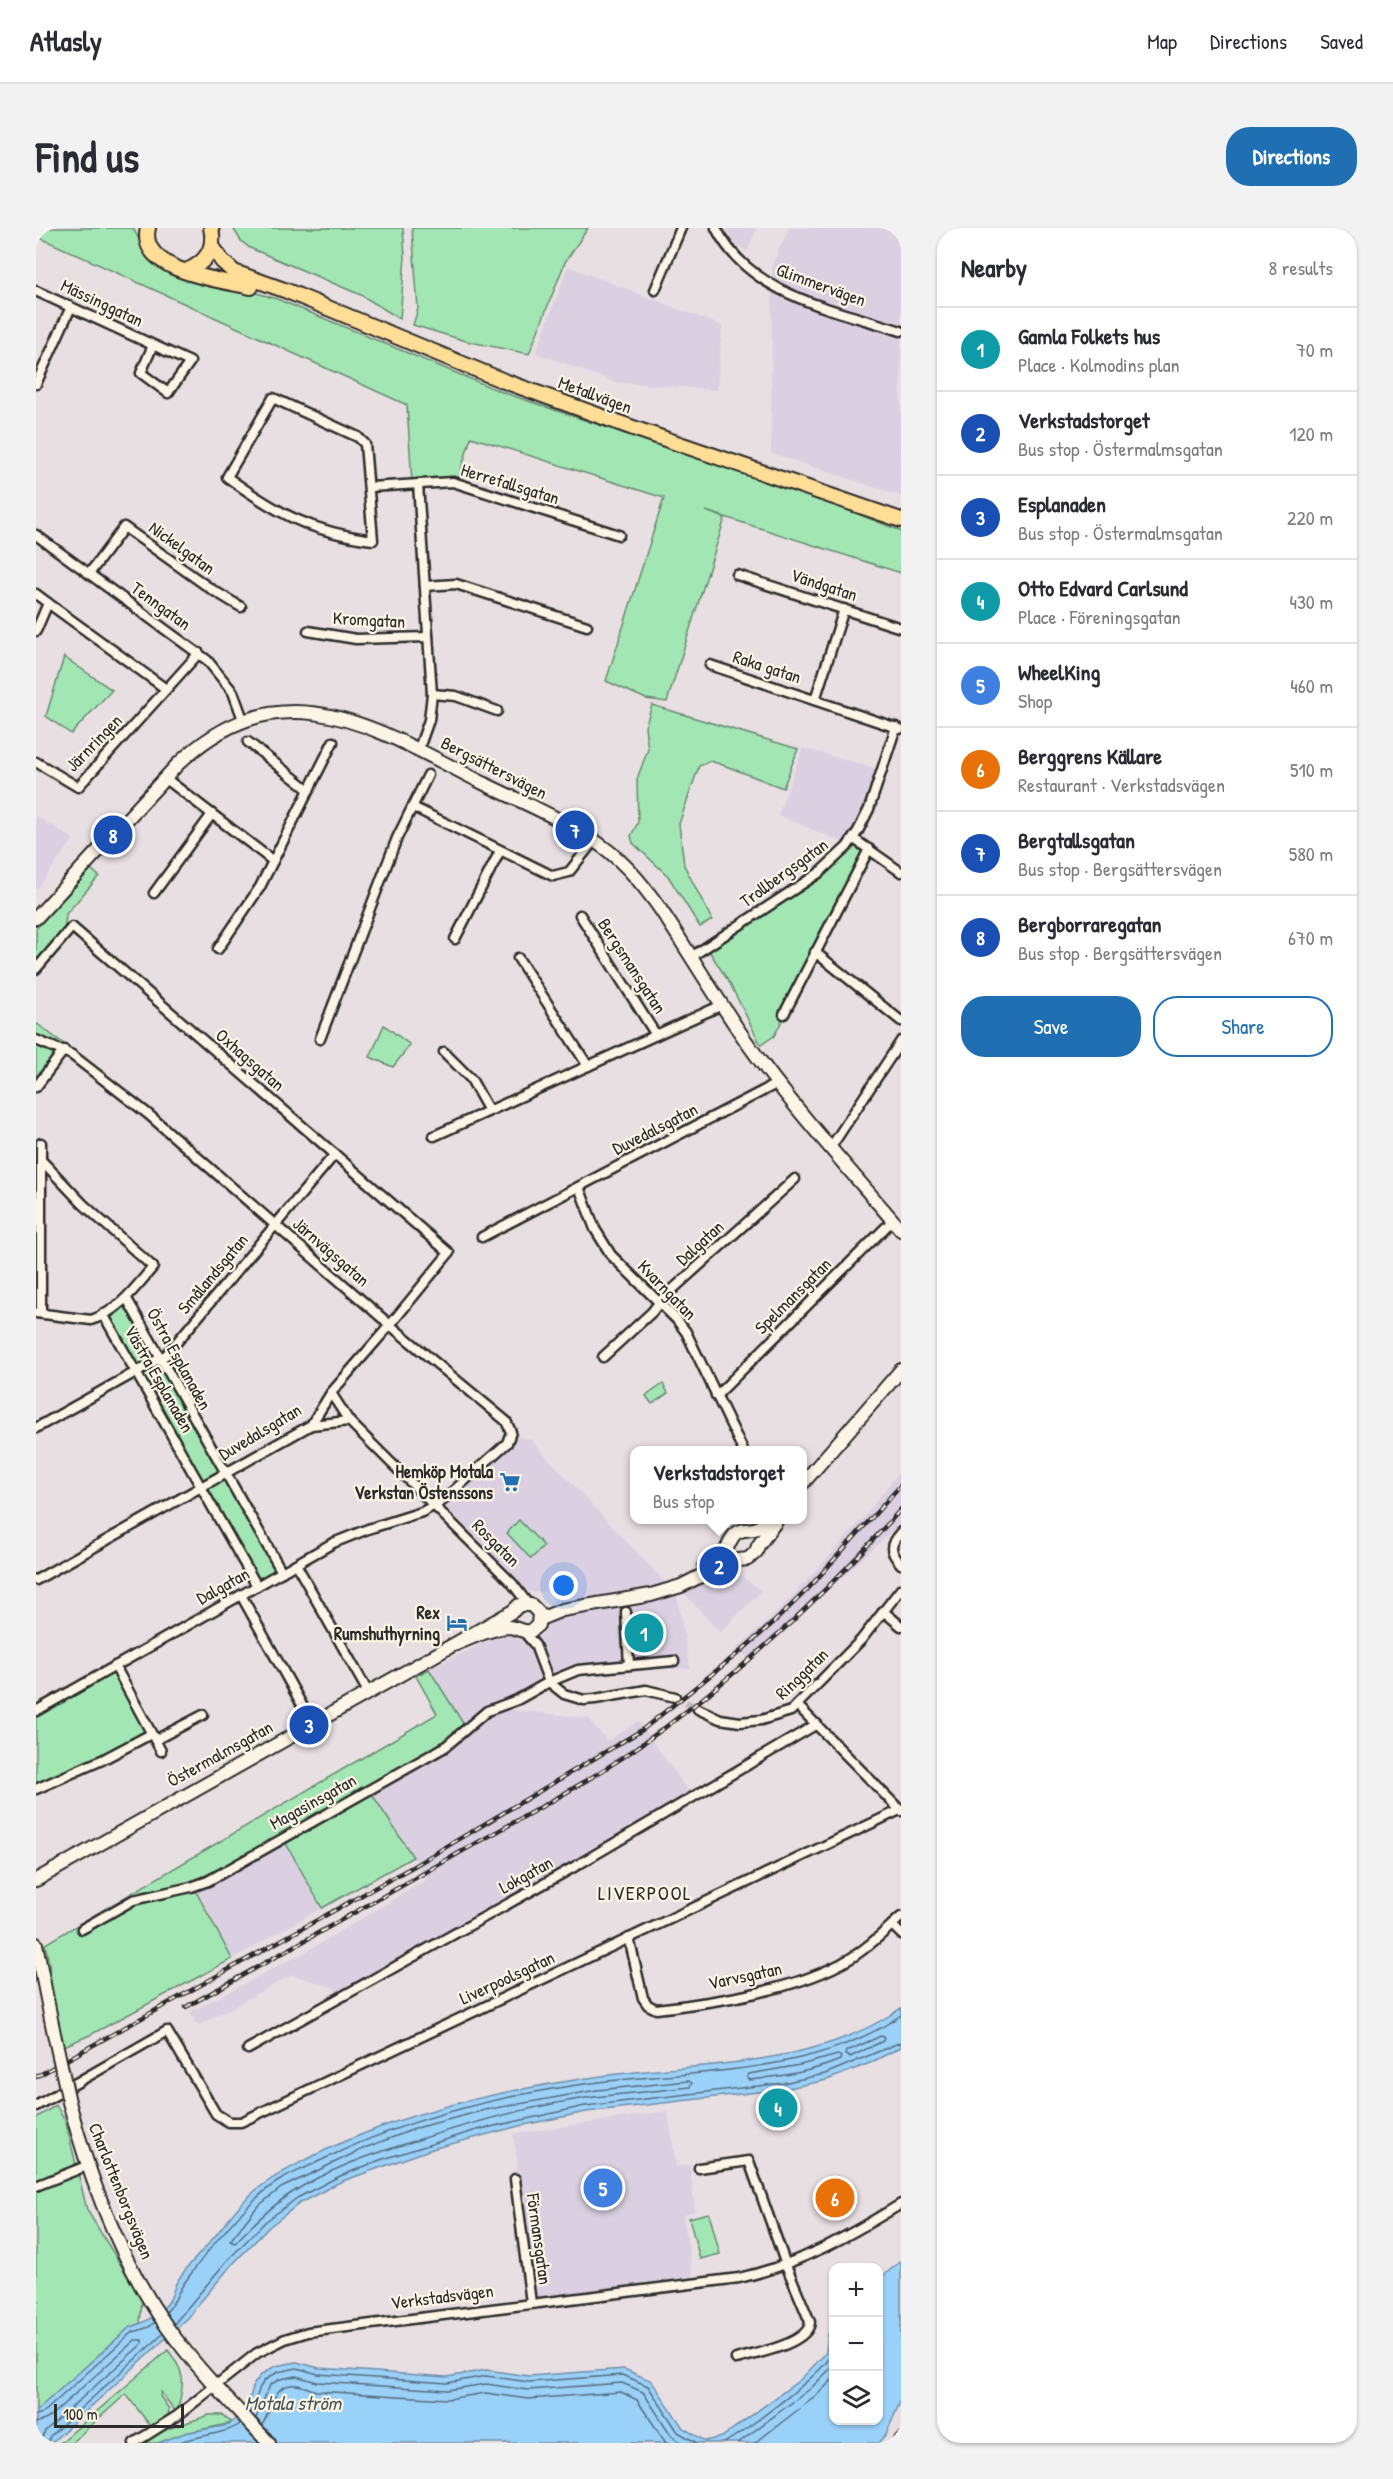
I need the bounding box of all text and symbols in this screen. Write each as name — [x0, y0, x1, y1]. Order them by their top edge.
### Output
text: Atlasly — [30, 22, 102, 60]
text: Map — [1147, 27, 1177, 56]
text: Directions — [1210, 27, 1287, 56]
text: Saved — [1320, 27, 1363, 56]
button: Directions — [1226, 127, 1357, 186]
text: Find us — [36, 128, 139, 185]
text: Nearby — [961, 250, 1027, 285]
text: 8 results — [1268, 254, 1333, 281]
street label: Glimmervägen — [773, 257, 869, 312]
street label: Mässinggatan — [57, 273, 147, 333]
text: Gamla Folkets hus — [1018, 321, 1160, 351]
text: 1 — [977, 336, 984, 363]
text: 70 m — [1296, 336, 1333, 363]
text: Place · Kolmodins plan — [1018, 351, 1180, 378]
street label: Metallvägen — [555, 370, 635, 419]
text: Verkstadstorget — [1018, 405, 1149, 435]
text: 2 — [976, 420, 985, 447]
text: 120 m — [1289, 420, 1333, 447]
text: Bus stop · Östermalmsgatan — [1018, 435, 1223, 462]
street label: Herrefallsgatan — [458, 457, 562, 510]
text: Esplanaden — [1018, 489, 1106, 519]
text: 3 — [976, 504, 985, 531]
text: 220 m — [1287, 504, 1333, 531]
street label: Nickelgatan — [144, 515, 221, 580]
text: Bus stop · Östermalmsgatan — [1018, 519, 1223, 546]
street label: Vändgatan — [788, 562, 861, 607]
text: Otto Edvard Carlsund — [1018, 573, 1188, 603]
street label: Tenngatan — [126, 575, 196, 636]
text: 4 — [977, 588, 984, 615]
text: 430 m — [1289, 588, 1333, 615]
text: Place · Föreningsgatan — [1018, 603, 1181, 630]
street label: Kromgatan — [332, 605, 406, 634]
street label: Raka gatan — [730, 644, 804, 689]
text: WheelKing — [1018, 657, 1100, 687]
text: 5 — [976, 672, 985, 699]
text: 460 m — [1290, 672, 1333, 699]
text: Shop — [1018, 687, 1052, 714]
street label: Järnringen — [60, 708, 127, 777]
street label: Bergsättersvägen — [437, 730, 552, 805]
text: Berggrens Källare — [1018, 741, 1162, 771]
text: 6 — [977, 756, 984, 783]
text: 510 m — [1290, 756, 1333, 783]
text: Restaurant · Verkstadsvägen — [1018, 771, 1225, 798]
pin: 7 — [556, 808, 594, 852]
pin: 8 — [94, 812, 133, 858]
text: Bergtallsgatan — [1018, 825, 1135, 855]
street label: Trollbergsgatan — [735, 832, 833, 913]
text: 7 — [976, 840, 985, 867]
text: 580 m — [1289, 840, 1333, 867]
text: Bus stop · Bergsättersvägen — [1018, 855, 1222, 882]
text: Bergborraregatan — [1018, 909, 1161, 939]
street label: Bergsmansgatan — [592, 913, 673, 1018]
text: 8 — [976, 924, 985, 951]
text: 670 m — [1288, 924, 1333, 951]
text: Bus stop · Bergsättersvägen — [1018, 939, 1222, 966]
button: Save — [961, 996, 1141, 1057]
button: Share — [1153, 996, 1333, 1057]
street label: Oxhagsgatan — [210, 1023, 290, 1097]
street label: Duvedalsgatan — [608, 1096, 702, 1161]
street label: Järnvägsgatan — [287, 1211, 375, 1292]
street label: Dalgatan — [670, 1214, 729, 1271]
street label: Smålandsgatan — [172, 1228, 254, 1319]
street label: Spelmansgatan — [749, 1252, 836, 1339]
street label: Kvarngatan — [632, 1254, 702, 1325]
street label: Östra Esplanaden — [141, 1303, 218, 1414]
street label: Västra Esplanaden — [119, 1320, 200, 1437]
street label: Duvedalsgatan — [214, 1397, 306, 1466]
popup — [630, 1446, 807, 1524]
text: Verkstadstorget — [653, 1457, 784, 1487]
place label: Hemköp Motala Verkstan Östenssons — [354, 1459, 494, 1505]
supermarket icon: Hemköp Motala Verkstan Östenssons — [498, 1470, 522, 1494]
text: Bus stop — [653, 1487, 714, 1514]
street label: Rosgatan — [467, 1513, 526, 1572]
pin: 2 — [700, 1544, 738, 1588]
street label: Dalgatan — [192, 1561, 254, 1610]
your location — [549, 1571, 578, 1600]
place label: Rex Rumshuthyrning — [334, 1600, 440, 1647]
pin: 1 — [624, 1610, 664, 1656]
hotel icon: Rex Rumshuthyrning — [445, 1611, 469, 1635]
street label: Ringgatan — [770, 1642, 834, 1705]
pin: 3 — [290, 1702, 328, 1748]
street label: Östermalmsgatan — [163, 1714, 277, 1793]
street label: Magasinsgatan — [265, 1768, 360, 1836]
street label: Lokgatan — [494, 1850, 557, 1900]
district label: LIVERPOOL — [598, 1879, 692, 1906]
street label: Liverpoolsgatan — [455, 1945, 558, 2011]
street label: Varvsgatan — [706, 1956, 784, 1996]
pin: 4 — [758, 2086, 798, 2130]
street label: Charlottenborgsvägen — [83, 2119, 160, 2263]
pin: 5 — [584, 2166, 622, 2210]
pin: 6 — [816, 2176, 854, 2220]
street label: Förmansgatan — [521, 2191, 558, 2286]
map controls — [829, 2263, 883, 2425]
button: + — [829, 2263, 883, 2317]
street label: Verkstadsvägen — [389, 2278, 495, 2315]
button: − — [829, 2317, 883, 2371]
button: layers — [829, 2371, 883, 2425]
water label: Motala ström — [245, 2389, 343, 2416]
scale bar — [54, 2401, 184, 2428]
text: 100 m — [63, 2403, 98, 2425]

